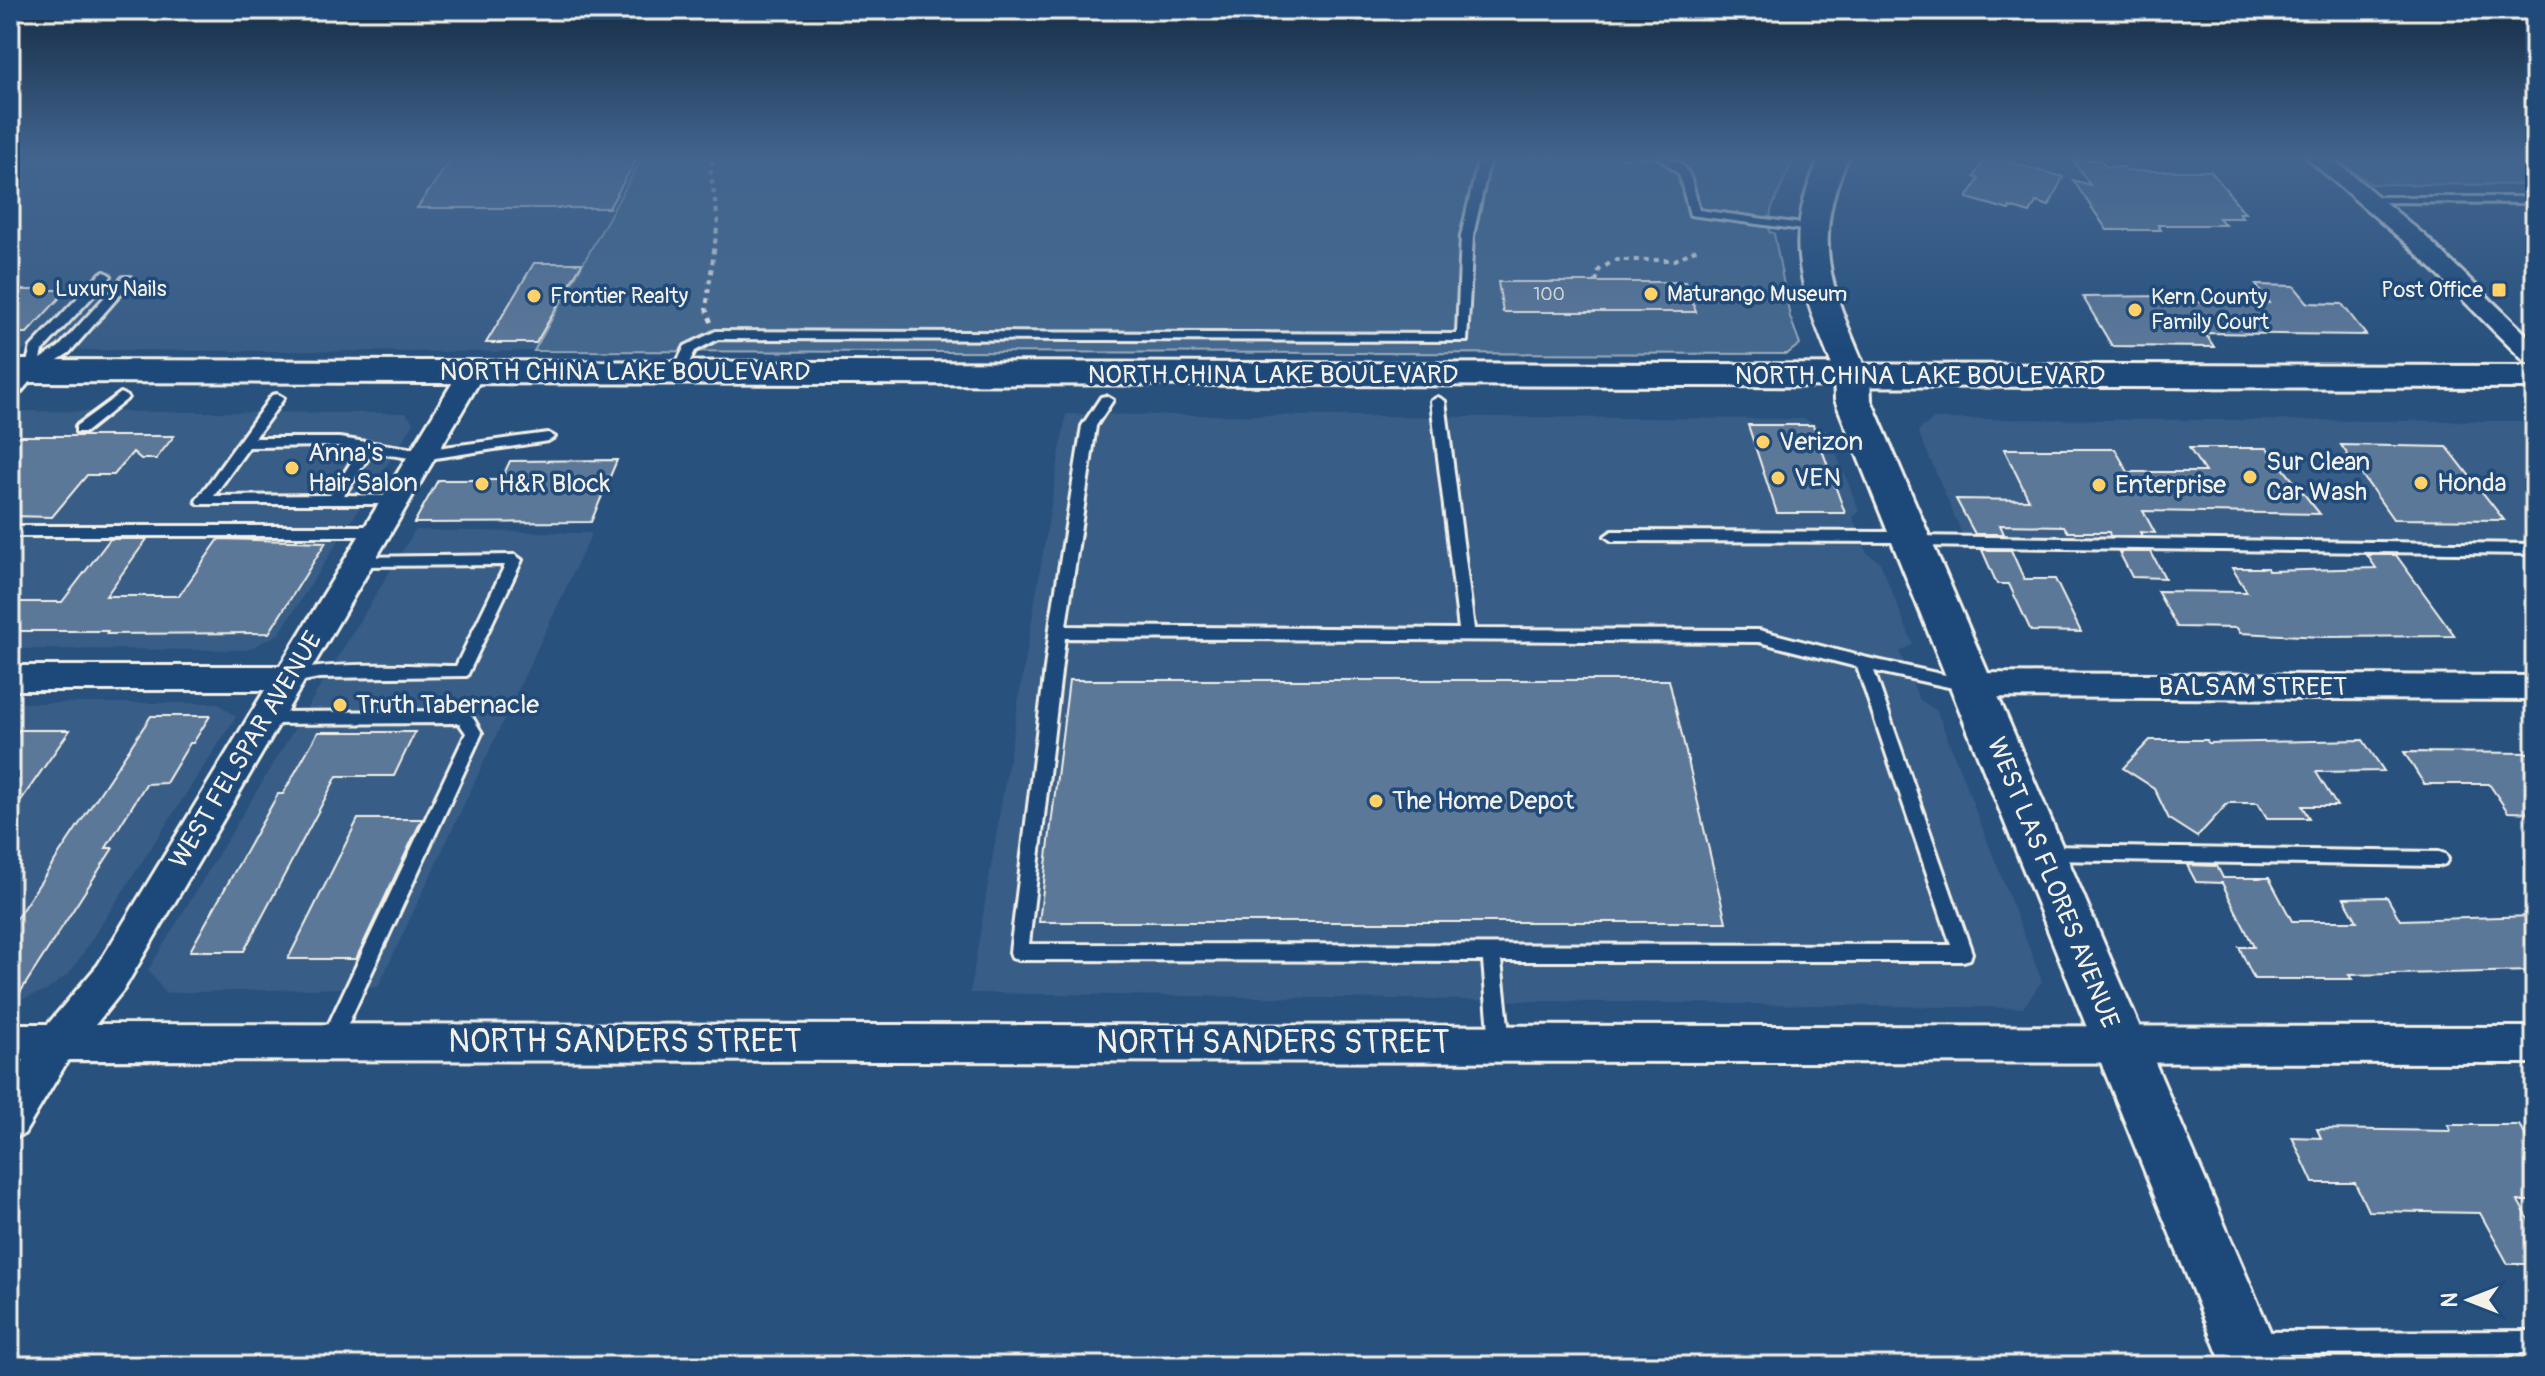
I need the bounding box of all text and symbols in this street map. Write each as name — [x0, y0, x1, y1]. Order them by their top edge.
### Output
place label: Luxury Nails — [55, 275, 167, 303]
place label: Post Office — [2381, 276, 2483, 304]
marker: Luxury Nails — [30, 280, 48, 298]
place label: Maturango Museum — [1667, 280, 1847, 308]
marker: Post Office — [2490, 281, 2508, 299]
place label: Frontier Realty — [550, 282, 688, 310]
house number: 100 — [1533, 283, 1565, 306]
place label: Kern County Family Court — [2151, 283, 2269, 336]
marker: Maturango Museum — [1642, 285, 1660, 303]
marker: Frontier Realty — [525, 287, 543, 305]
marker: Kern County Family Court — [2126, 301, 2144, 319]
street label: NORTH CHINA LAKE BOULEVARD — [440, 356, 810, 388]
street label: NORTH CHINA LAKE BOULEVARD — [1088, 359, 1458, 391]
street label: NORTH CHINA LAKE BOULEVARD — [1735, 360, 2105, 392]
place label: Verizon — [1779, 426, 1863, 458]
marker: Verizon — [1754, 433, 1772, 451]
place label: Anna's Hair Salon — [308, 437, 418, 499]
place label: Sur Clean Car Wash — [2266, 446, 2370, 508]
marker: Anna's Hair Salon — [283, 459, 301, 477]
place label: VEN — [1794, 462, 1841, 494]
place label: Honda — [2437, 467, 2507, 499]
place label: H&R Block — [498, 468, 611, 500]
marker: Sur Clean Car Wash — [2241, 468, 2259, 486]
marker: VEN — [1769, 469, 1787, 487]
place label: Enterprise — [2115, 469, 2226, 501]
marker: Honda — [2412, 474, 2430, 492]
marker: H&R Block — [473, 475, 491, 493]
marker: Enterprise — [2090, 476, 2108, 494]
street label: WEST FELSPAR AVENUE — [163, 626, 329, 874]
street label: BALSAM STREET — [2159, 671, 2347, 703]
place label: Truth Tabernacle — [356, 689, 539, 721]
marker: Truth Tabernacle — [331, 696, 349, 714]
street label: WEST LAS FLORES AVENUE — [1980, 733, 2126, 1033]
place label: The Home Depot — [1392, 785, 1575, 817]
marker: The Home Depot — [1367, 792, 1385, 810]
street label: NORTH SANDERS STREET — [448, 1022, 802, 1062]
street label: NORTH SANDERS STREET — [1096, 1023, 1450, 1063]
north arrow — [2429, 1260, 2509, 1340]
text: N — [2436, 1292, 2464, 1307]

